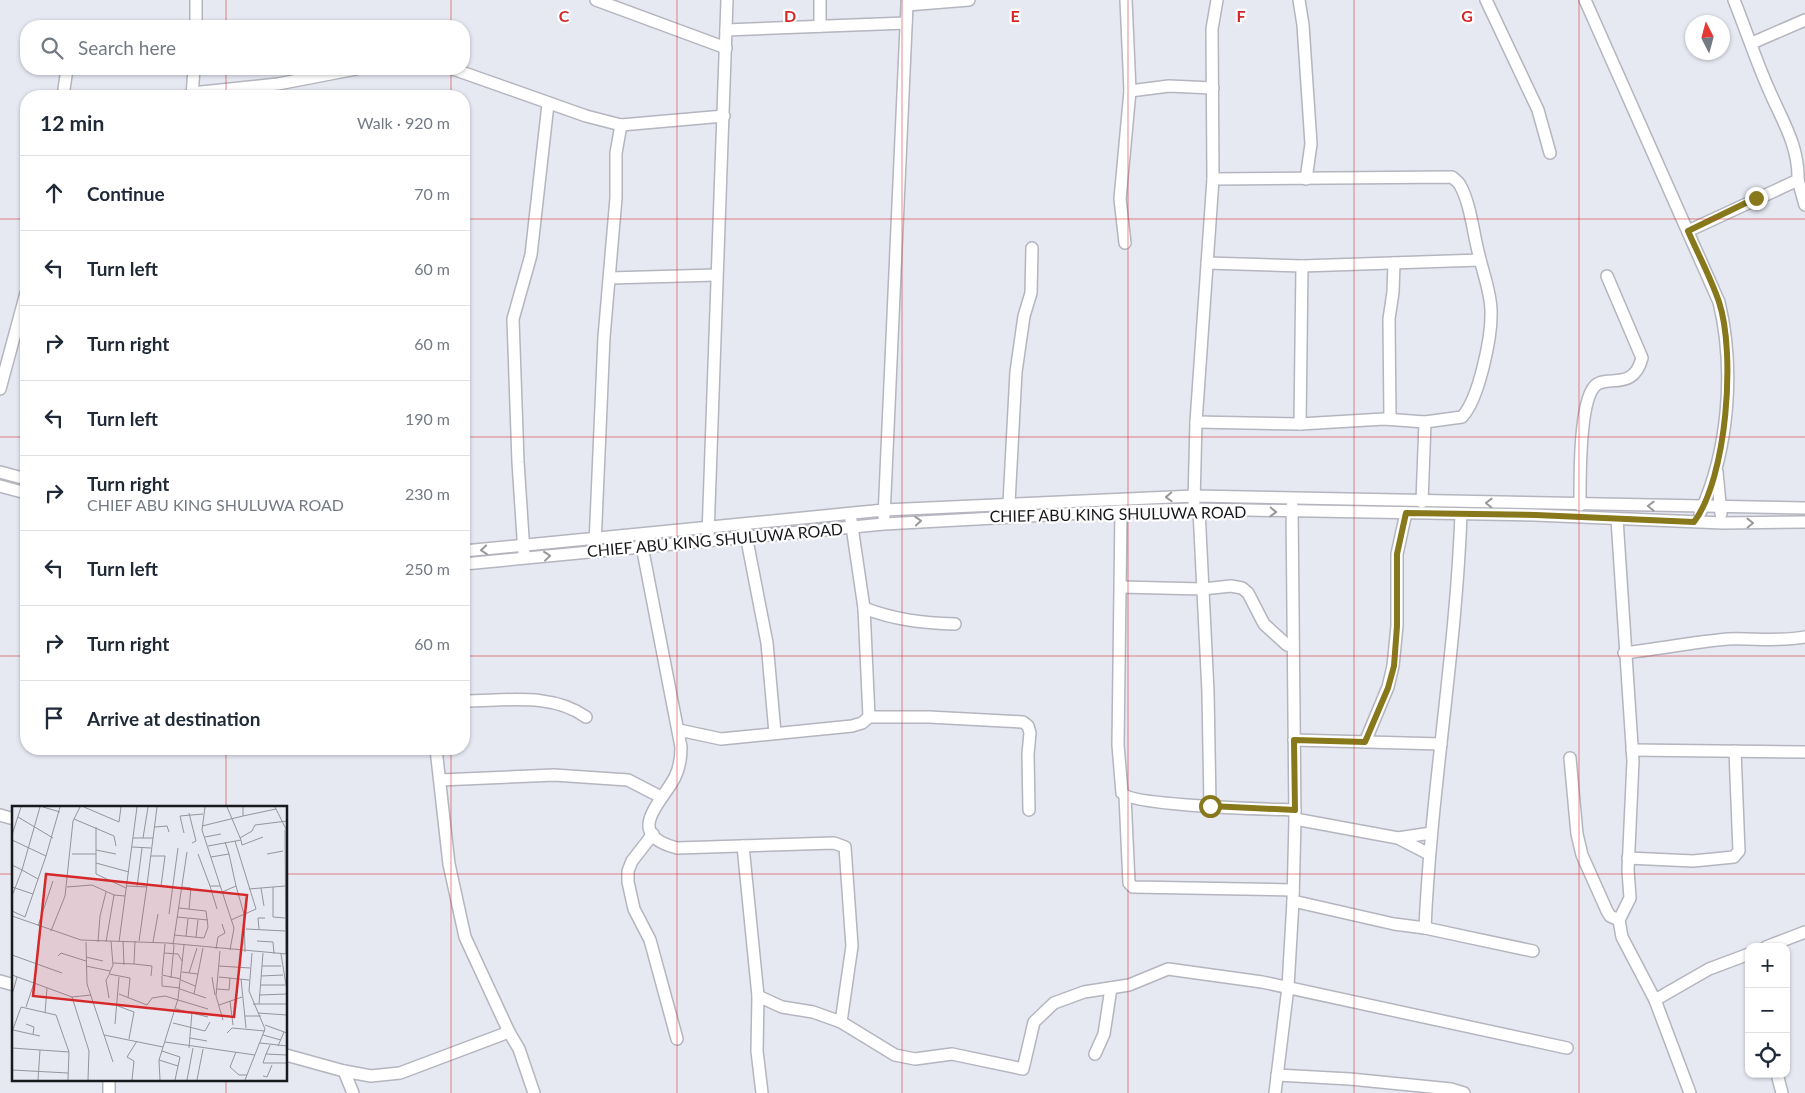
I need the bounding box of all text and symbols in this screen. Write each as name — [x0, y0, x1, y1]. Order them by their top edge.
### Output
text: C — [559, 6, 570, 25]
text: D — [784, 6, 796, 25]
text: E — [1010, 6, 1020, 25]
text: F — [1236, 6, 1246, 25]
text: G — [1461, 6, 1473, 25]
north arrow — [1685, 15, 1730, 60]
search box — [20, 20, 470, 75]
icon: search — [38, 34, 66, 62]
text: Search here — [78, 36, 176, 59]
text: 12 min — [40, 110, 104, 135]
text: Walk · 920 m — [357, 113, 450, 132]
icon: ahead — [40, 179, 68, 207]
text: Continue — [87, 182, 165, 205]
text: 70 m — [414, 184, 450, 203]
route end — [1745, 187, 1768, 210]
icon: left — [40, 254, 68, 282]
text: Turn left — [87, 257, 158, 280]
text: 60 m — [414, 259, 450, 278]
icon: right — [40, 329, 68, 357]
text: Turn right — [87, 332, 169, 355]
text: 60 m — [414, 334, 450, 353]
icon: left — [40, 404, 68, 432]
text: Turn left — [87, 407, 158, 430]
text: 190 m — [405, 409, 450, 428]
text: Turn right — [87, 472, 169, 495]
icon: right — [40, 479, 68, 507]
text: 230 m — [405, 484, 450, 503]
one-way arrow — [1165, 491, 1173, 502]
text: CHIEF ABU KING SHULUWA ROAD — [87, 495, 344, 514]
one-way arrow — [1485, 498, 1492, 508]
one-way arrow — [1647, 501, 1655, 511]
street label: CHIEF ABU KING SHULUWA ROAD — [989, 502, 1247, 525]
one-way arrow — [1269, 507, 1277, 517]
one-way arrow — [914, 516, 922, 527]
one-way arrow — [1746, 518, 1754, 528]
street label: CHIEF ABU KING SHULUWA ROAD — [586, 519, 844, 560]
one-way arrow — [479, 544, 487, 555]
one-way arrow — [543, 551, 551, 562]
icon: left — [40, 554, 68, 582]
text: Turn left — [87, 557, 158, 580]
text: 250 m — [405, 559, 450, 578]
icon: right — [40, 629, 68, 657]
text: Turn right — [87, 632, 169, 655]
text: 60 m — [414, 634, 450, 653]
icon: arrive — [40, 704, 68, 732]
text: Arrive at destination — [87, 707, 260, 730]
route start — [1199, 795, 1222, 818]
inset map — [12, 806, 288, 1080]
map controls — [1745, 943, 1790, 1078]
button: + — [1745, 943, 1790, 988]
button: − — [1745, 988, 1790, 1033]
button: locate — [1745, 1033, 1790, 1078]

